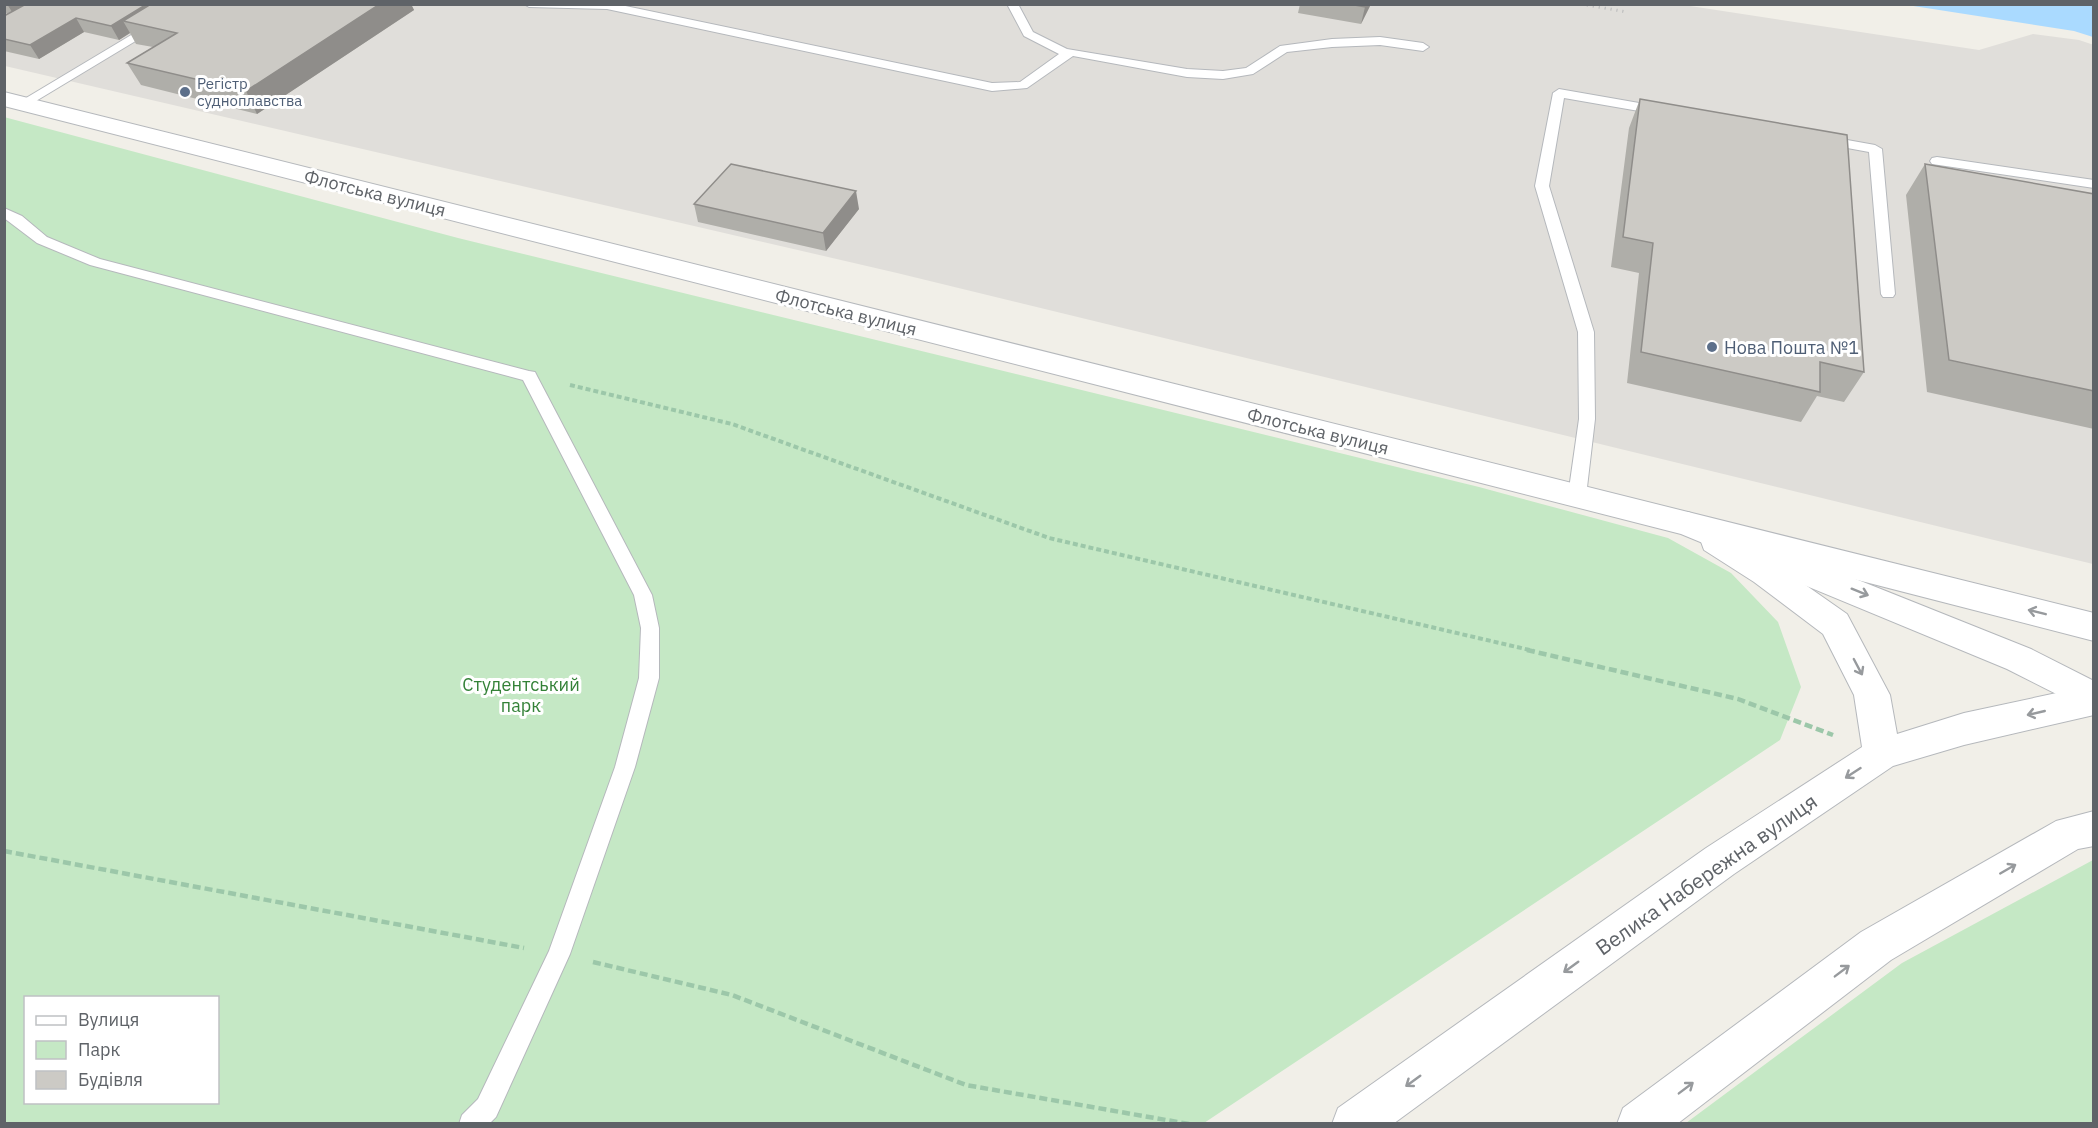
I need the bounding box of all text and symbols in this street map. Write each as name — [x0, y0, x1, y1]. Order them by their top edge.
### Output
place label: Регістр судноплавства — [197, 74, 302, 110]
marker: Регістр судноплавства — [178, 85, 192, 99]
street label: Флотська вулиця — [302, 164, 448, 222]
street label: Флотська вулиця — [773, 283, 919, 341]
place label: Нова Пошта №1 — [1724, 336, 1859, 359]
marker: Нова Пошта №1 — [1705, 340, 1719, 354]
street label: Флотська вулиця — [1245, 402, 1391, 460]
one-way arrow — [1850, 587, 1869, 598]
one-way arrow — [2028, 606, 2047, 618]
one-way arrow — [1853, 658, 1864, 676]
park label: Студентський парк — [462, 673, 580, 717]
one-way arrow — [2027, 707, 2046, 719]
one-way arrow — [1845, 768, 1862, 780]
street label: Велика Набережна вулиця — [1590, 787, 1822, 961]
one-way arrow — [1999, 863, 2016, 875]
one-way arrow — [1564, 961, 1580, 974]
one-way arrow — [1834, 965, 1850, 978]
legend — [24, 996, 219, 1104]
text: Вулиця — [78, 1008, 139, 1031]
text: Парк — [78, 1038, 121, 1061]
text: Будівля — [78, 1068, 143, 1091]
one-way arrow — [1405, 1075, 1421, 1087]
one-way arrow — [1678, 1082, 1694, 1095]

